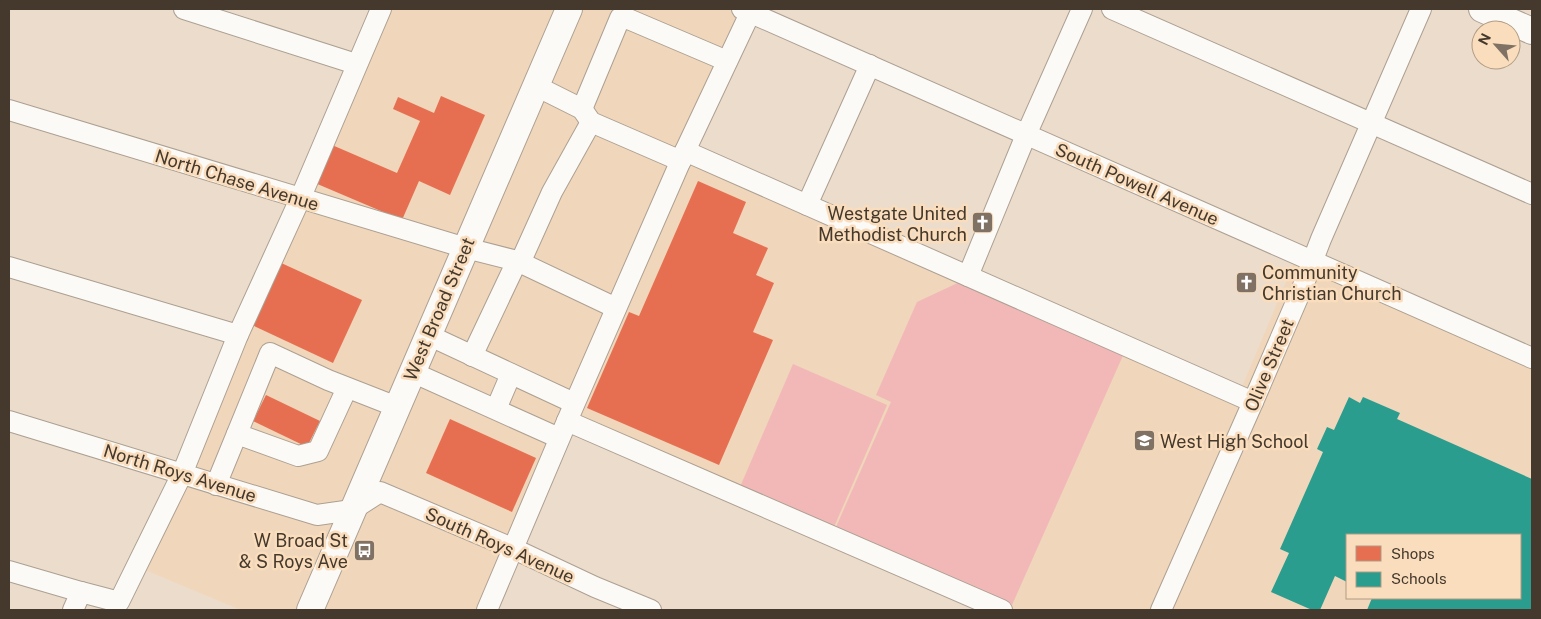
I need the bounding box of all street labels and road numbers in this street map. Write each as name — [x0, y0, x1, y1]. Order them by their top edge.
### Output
street label: South Powell Avenue — [1052, 138, 1222, 230]
street label: North Chase Avenue — [153, 145, 321, 215]
street label: West Broad Street — [399, 234, 479, 384]
street label: Olive Street — [1240, 315, 1298, 415]
street label: North Roys Avenue — [101, 440, 259, 506]
street label: South Roys Avenue — [422, 503, 578, 587]

